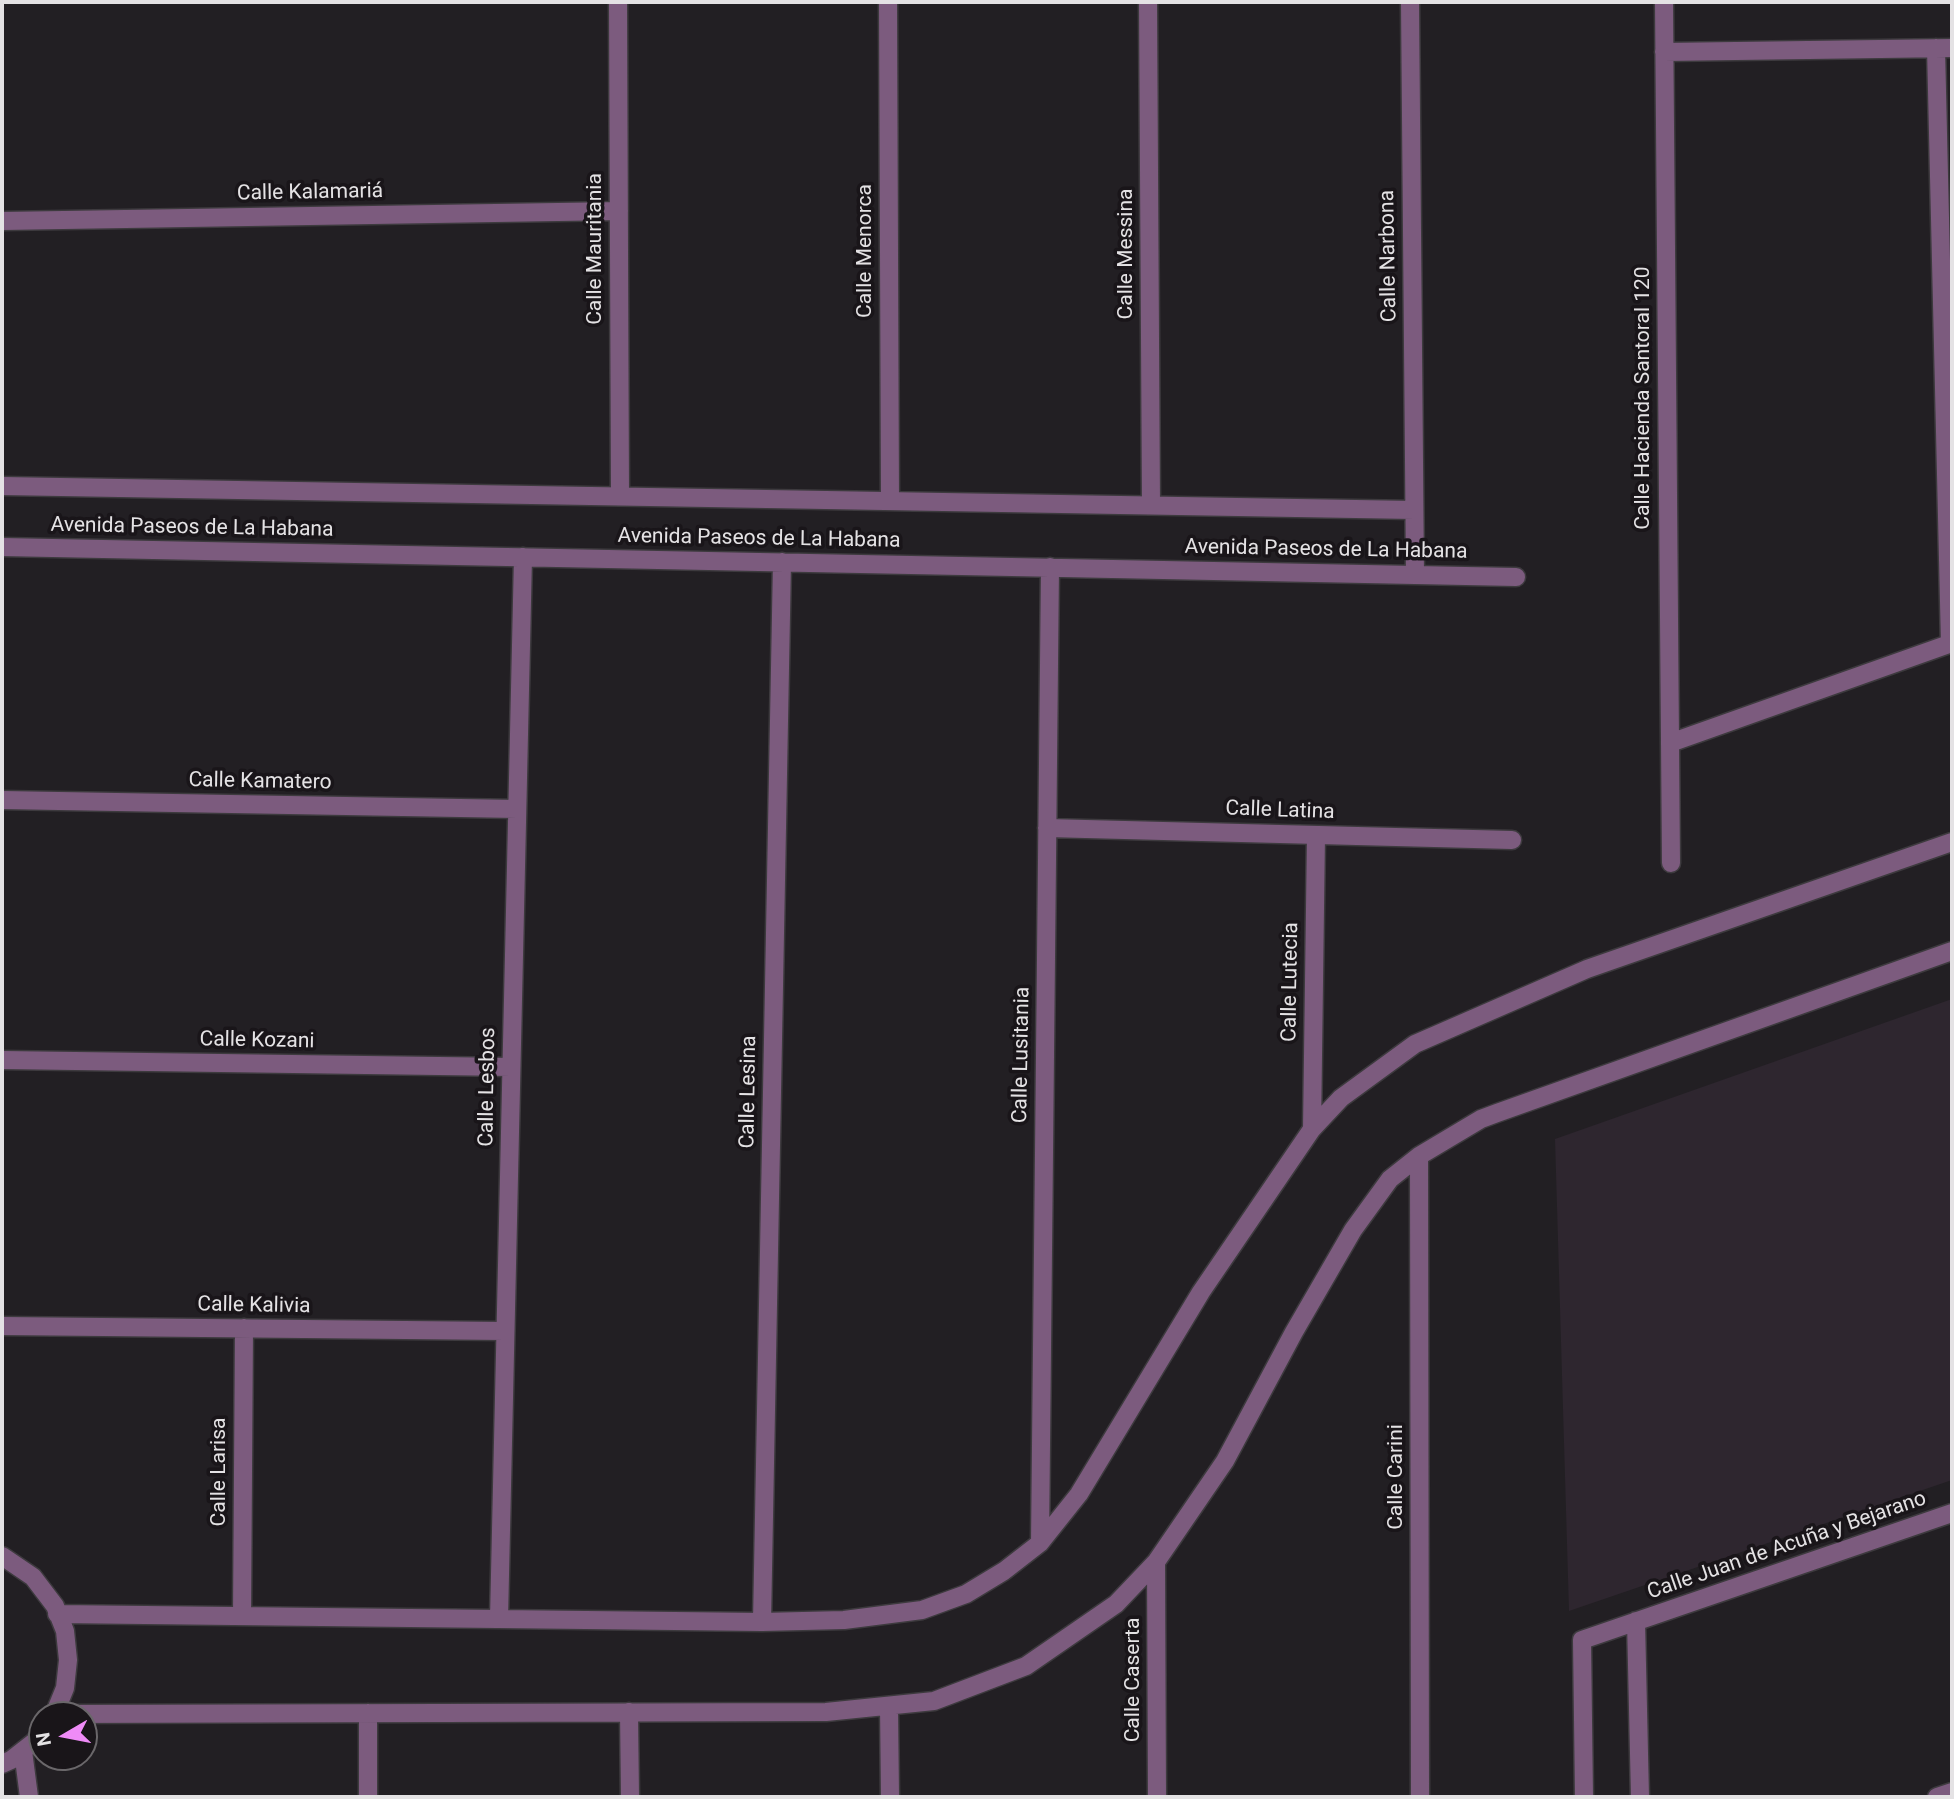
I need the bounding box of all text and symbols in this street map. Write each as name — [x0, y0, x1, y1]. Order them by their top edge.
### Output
street label: Calle Mauritania — [583, 173, 609, 325]
street label: Calle Kalamariá — [237, 179, 383, 207]
street label: Calle Menorca — [853, 184, 879, 318]
street label: Calle Messina — [1114, 189, 1140, 319]
street label: Calle Narbona — [1375, 190, 1403, 322]
street label: Calle Hacienda Santoral 120 — [1631, 266, 1657, 530]
street label: Avenida Paseos de La Habana — [50, 513, 334, 543]
street label: Avenida Paseos de La Habana — [617, 524, 901, 554]
street label: Avenida Paseos de La Habana — [1184, 535, 1468, 565]
street label: Calle Kamatero — [188, 768, 332, 796]
street label: Calle Latina — [1225, 796, 1335, 826]
street label: Calle Lutecia — [1277, 922, 1305, 1042]
street label: Calle Lusitania — [1008, 987, 1036, 1123]
street label: Calle Kozani — [199, 1027, 315, 1055]
street label: Calle Lesbos — [474, 1027, 502, 1147]
street label: Calle Lesina — [735, 1035, 763, 1149]
street label: Calle Kalivia — [197, 1292, 311, 1320]
street label: Calle Larisa — [207, 1418, 233, 1526]
street label: Calle Carini — [1384, 1424, 1410, 1530]
street label: Calle Juan de Acuña y Bejarano — [1644, 1486, 1930, 1606]
street label: Calle Caserta — [1121, 1618, 1147, 1742]
north arrow — [28, 1701, 98, 1771]
text: N — [31, 1731, 56, 1748]

